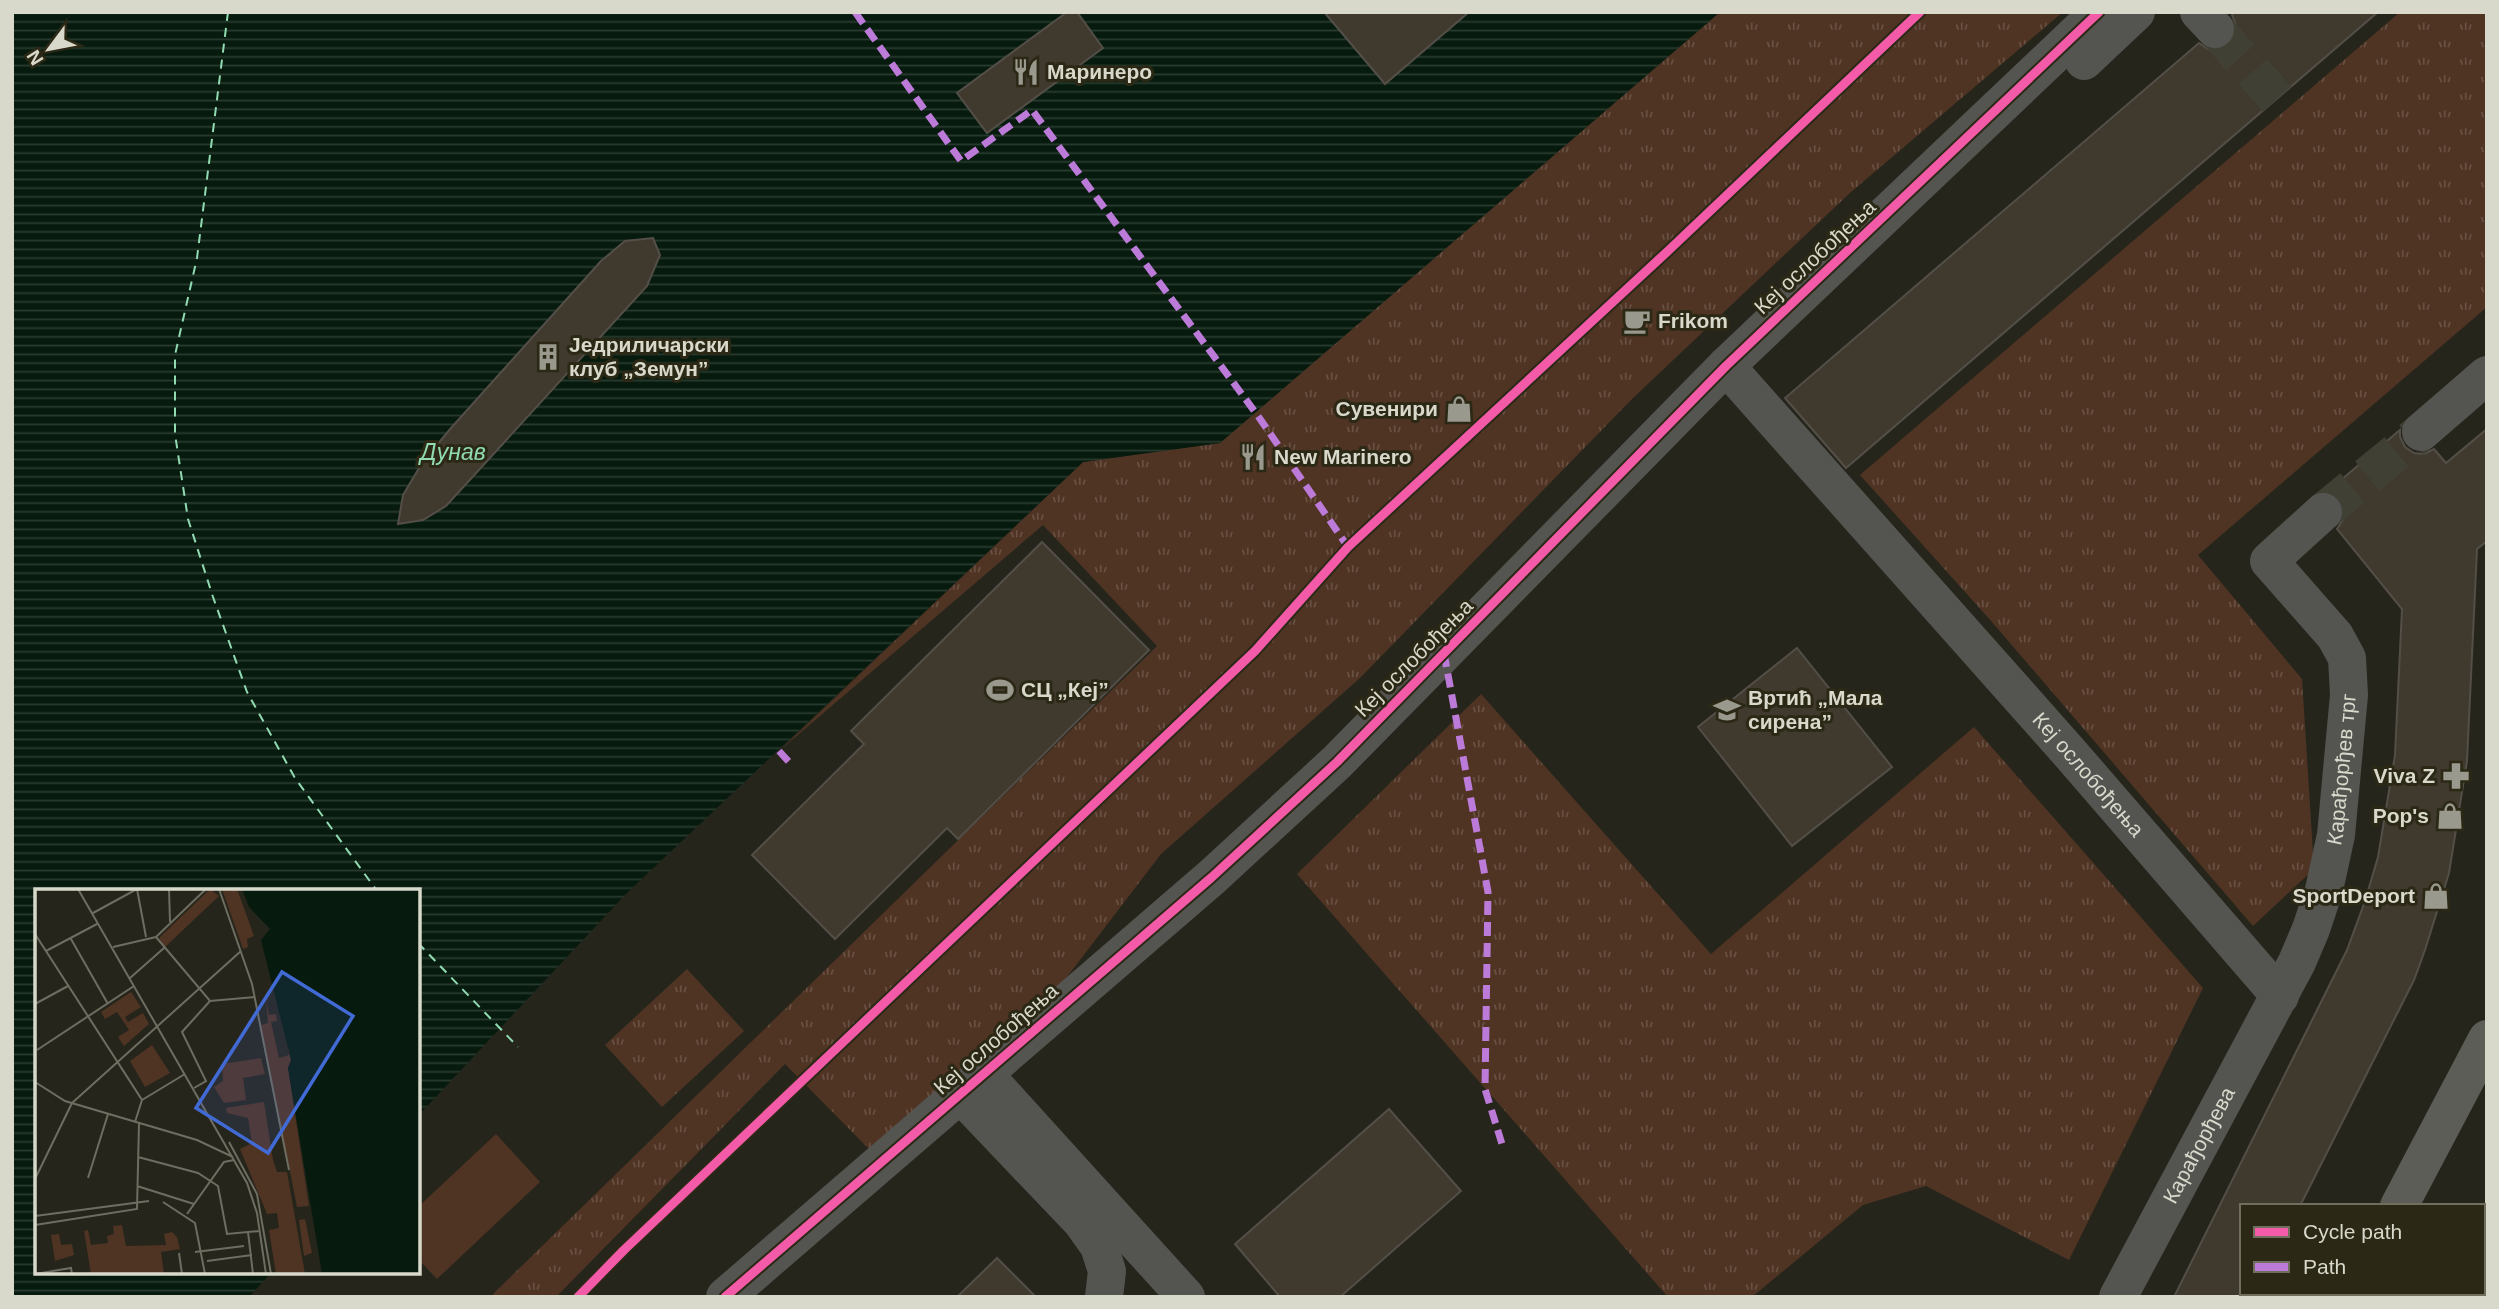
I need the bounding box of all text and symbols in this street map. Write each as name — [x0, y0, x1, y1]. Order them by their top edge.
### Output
north arrow — [14, 14, 84, 84]
text: N — [22, 46, 48, 69]
restaurant icon: Маринеро — [1011, 57, 1041, 87]
place label: Маринеро — [1047, 60, 1152, 83]
street label: Кеј ослобођења — [1750, 195, 1880, 318]
cafe icon: Frikom — [1622, 306, 1652, 336]
place label: Frikom — [1658, 309, 1728, 332]
place label: Једриличарски клуб „Земун” — [569, 333, 729, 380]
building icon: Једриличарски клуб „Земун” — [533, 342, 563, 372]
shop icon: Сувенири — [1444, 394, 1474, 424]
place label: Сувенири — [1336, 397, 1438, 420]
water label: Дунав — [417, 439, 486, 465]
restaurant icon: New Marinero — [1238, 442, 1268, 472]
place label: New Marinero — [1274, 445, 1412, 468]
street label: Кеј ослобођења — [1350, 594, 1477, 721]
sports icon: СЦ „Кеј” — [985, 675, 1015, 705]
place label: СЦ „Кеј” — [1021, 678, 1109, 701]
place label: Вртић „Мала сирена” — [1748, 686, 1883, 733]
street label: Карађорђев трг — [2322, 692, 2360, 847]
school or university icon: Вртић „Мала сирена” — [1712, 695, 1742, 725]
street label: Кеј ослобођења — [2028, 708, 2149, 841]
pharmacy icon: Viva Z — [2441, 761, 2471, 791]
place label: Viva Z — [2374, 764, 2435, 787]
shop icon: Pop's — [2435, 801, 2465, 831]
place label: Pop's — [2373, 804, 2429, 827]
shop icon: SportDeport — [2421, 881, 2451, 911]
place label: SportDeport — [2293, 884, 2415, 907]
inset map — [35, 889, 420, 1274]
street label: Кеј ослобођења — [929, 978, 1063, 1099]
street label: Карађорђева — [2158, 1083, 2239, 1207]
legend — [2240, 1204, 2485, 1295]
text: Cycle path — [2303, 1220, 2402, 1243]
text: Path — [2303, 1255, 2346, 1278]

